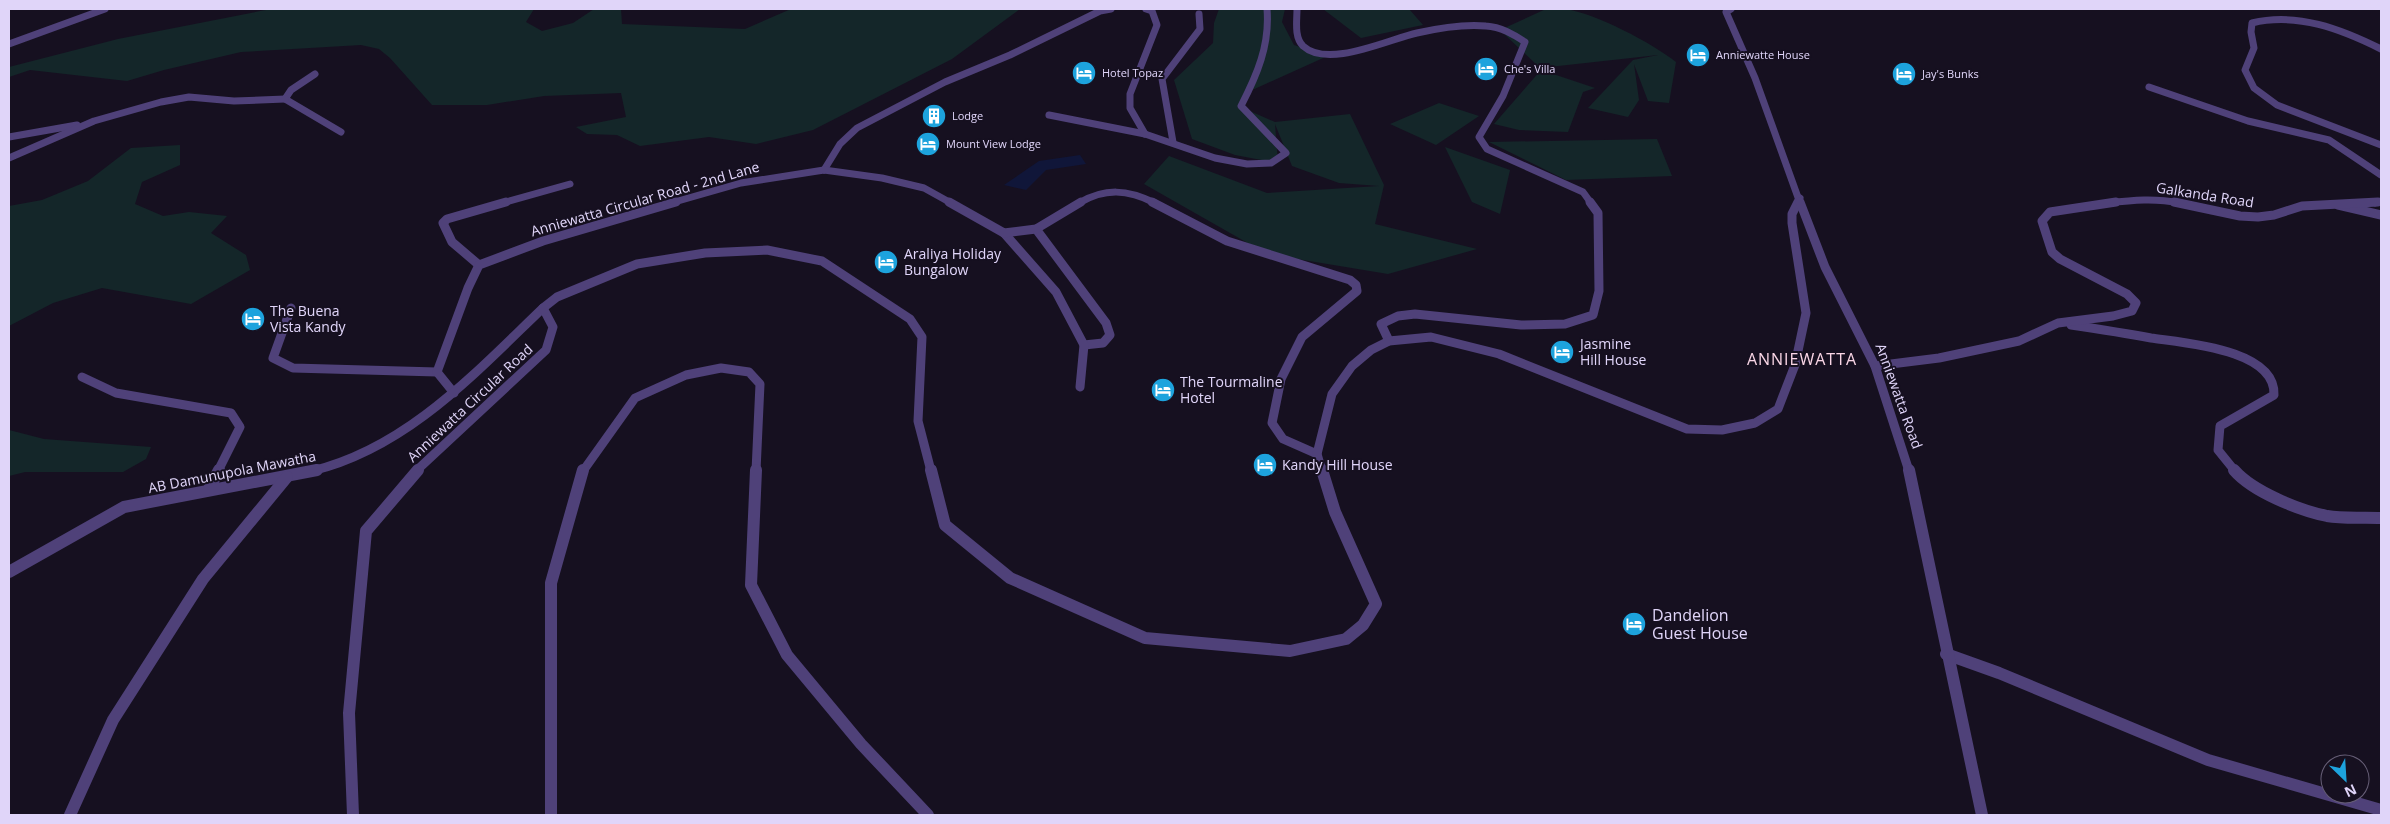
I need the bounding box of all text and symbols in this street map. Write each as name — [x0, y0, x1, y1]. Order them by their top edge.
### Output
hotel icon: Anniewatte House — [1685, 42, 1711, 68]
place label: Anniewatte House — [1716, 47, 1810, 62]
hotel icon: Che's Villa — [1473, 56, 1499, 82]
hotel icon: Hotel Topaz — [1071, 60, 1097, 86]
place label: Che's Villa — [1504, 61, 1555, 76]
hotel icon: Jay's Bunks — [1891, 61, 1917, 87]
place label: Hotel Topaz — [1102, 65, 1163, 80]
place label: Jay's Bunks — [1921, 66, 1979, 81]
building icon: Lodge — [921, 103, 947, 129]
place label: Lodge — [952, 108, 983, 123]
hotel icon: Mount View Lodge — [915, 131, 941, 157]
place label: Mount View Lodge — [946, 136, 1041, 151]
street label: Anniewatta Circular Road - 2nd Lane — [528, 157, 762, 240]
street label: Galkanda Road — [2155, 177, 2255, 212]
place label: Araliya Holiday Bungalow — [904, 244, 1002, 279]
hotel icon: Araliya Holiday Bungalow — [873, 249, 899, 275]
place label: The Buena Vista Kandy — [270, 301, 346, 336]
hotel icon: The Buena Vista Kandy — [240, 306, 266, 332]
place label: Jasmine Hill House — [1578, 334, 1647, 369]
street label: Anniewatta Circular Road — [403, 339, 536, 466]
hotel icon: Jasmine Hill House — [1549, 339, 1575, 365]
street label: Anniewatta Road — [1872, 340, 1927, 451]
district label: ANNIEWATTA — [1747, 348, 1857, 370]
place label: The Tourmaline Hotel — [1180, 372, 1283, 407]
hotel icon: The Tourmaline Hotel — [1150, 377, 1176, 403]
street label: AB Damunupola Mawatha — [146, 446, 317, 497]
hotel icon: Kandy Hill House — [1252, 452, 1278, 478]
place label: Kandy Hill House — [1282, 455, 1393, 474]
place label: Dandelion Guest House — [1652, 604, 1748, 644]
hotel icon: Dandelion Guest House — [1621, 611, 1647, 637]
north arrow — [2320, 754, 2370, 804]
text: N — [2342, 780, 2360, 802]

